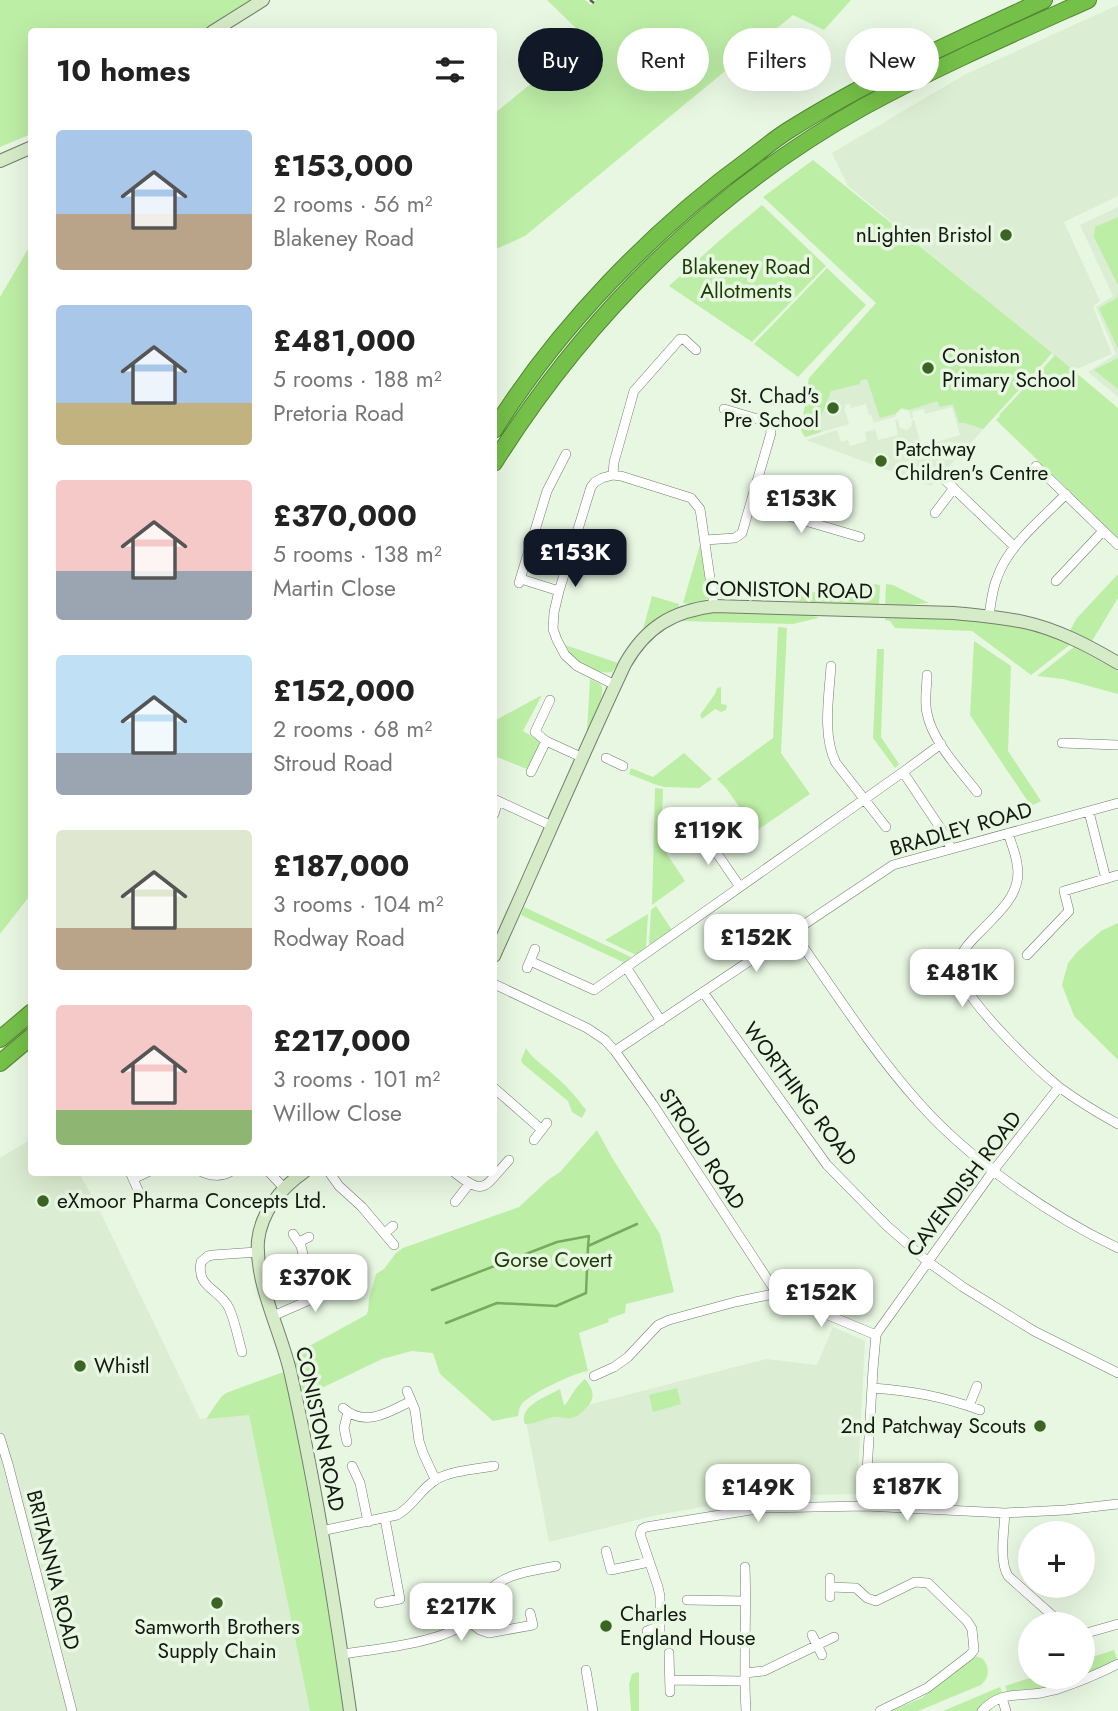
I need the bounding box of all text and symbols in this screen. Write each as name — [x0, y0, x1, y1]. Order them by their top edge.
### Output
chip: Buy — [518, 28, 603, 91]
chip: Rent — [617, 28, 709, 91]
chip: Filters — [723, 28, 831, 91]
chip: New — [845, 28, 939, 91]
text: 10 homes — [56, 49, 190, 92]
icon: filters — [431, 51, 469, 89]
text: £153,000 — [273, 144, 413, 187]
icon: home — [112, 158, 196, 242]
text: 2 rooms · 56 m² — [273, 187, 433, 221]
place label: nLighten Bristol — [856, 220, 992, 250]
text: Blakeney Road — [273, 221, 414, 255]
marker: nLighten Bristol — [998, 227, 1014, 243]
park label: Blakeney Road Allotments — [682, 252, 810, 306]
text: £481,000 — [273, 319, 416, 362]
icon: home — [112, 333, 196, 417]
place label: Coniston Primary School — [942, 341, 1076, 395]
marker: Coniston Primary School — [920, 360, 936, 376]
text: 5 rooms · 188 m² — [273, 362, 442, 396]
place label: St. Chad's Pre School — [724, 381, 819, 435]
text: Pretoria Road — [273, 396, 404, 430]
marker: St. Chad's Pre School — [825, 400, 841, 416]
place label: Patchway Children's Centre — [895, 434, 1049, 488]
marker: Patchway Children's Centre — [873, 453, 889, 469]
pin: £153K — [752, 476, 850, 535]
text: £153K — [766, 481, 836, 515]
text: £370,000 — [273, 494, 417, 537]
icon: home — [112, 508, 196, 592]
pin: £153K — [526, 530, 624, 589]
text: £153K — [540, 535, 610, 569]
text: 5 rooms · 138 m² — [273, 537, 442, 571]
text: Martin Close — [273, 571, 396, 605]
street label: CONISTON ROAD — [705, 574, 873, 606]
text: £152,000 — [273, 669, 415, 712]
icon: home — [112, 683, 196, 767]
text: 2 rooms · 68 m² — [273, 712, 432, 746]
text: Stroud Road — [273, 746, 393, 780]
street label: BRADLEY ROAD — [886, 794, 1036, 864]
pin: £119K — [659, 808, 757, 867]
text: £119K — [674, 813, 742, 847]
text: £187,000 — [273, 844, 409, 887]
icon: home — [112, 858, 196, 942]
text: 3 rooms · 104 m² — [273, 887, 443, 921]
pin: £152K — [707, 914, 805, 974]
text: £152K — [720, 920, 792, 954]
text: Rodway Road — [273, 921, 405, 955]
pin: £481K — [913, 950, 1011, 1009]
text: £481K — [926, 955, 998, 989]
street label: WORTHING ROAD — [736, 1016, 864, 1172]
text: £217,000 — [273, 1019, 411, 1062]
icon: home — [112, 1033, 196, 1117]
text: 3 rooms · 101 m² — [273, 1062, 440, 1096]
street label: STROUD ROAD — [652, 1082, 752, 1216]
text: Willow Close — [273, 1096, 402, 1130]
street label: CAVENDISH ROAD — [899, 1105, 1029, 1263]
place label: eXmoor Pharma Concepts Ltd. — [57, 1186, 327, 1216]
marker: eXmoor Pharma Concepts Ltd. — [35, 1193, 51, 1209]
park label: Gorse Covert — [494, 1245, 612, 1275]
pin: £370K — [266, 1254, 364, 1314]
text: £370K — [278, 1260, 352, 1294]
pin: £152K — [772, 1270, 870, 1329]
text: £152K — [785, 1275, 857, 1309]
street label: CONISTON ROAD — [288, 1344, 352, 1514]
place label: Whistl — [94, 1351, 150, 1381]
marker: Whistl — [72, 1358, 88, 1374]
place label: 2nd Patchway Scouts — [840, 1411, 1026, 1441]
marker: 2nd Patchway Scouts — [1032, 1418, 1048, 1434]
pin: £149K — [709, 1464, 807, 1524]
pin: £187K — [858, 1464, 956, 1523]
text: £187K — [872, 1469, 942, 1503]
text: £149K — [721, 1470, 795, 1504]
street label: BRITANNIA ROAD — [19, 1487, 87, 1653]
map controls — [1018, 1521, 1095, 1689]
button: + — [1018, 1521, 1095, 1598]
pin: £217K — [412, 1584, 510, 1643]
text: £217K — [426, 1589, 496, 1623]
marker: Samworth Brothers Supply Chain — [209, 1595, 225, 1611]
place label: Charles England House — [620, 1599, 756, 1653]
place label: Samworth Brothers Supply Chain — [134, 1612, 300, 1666]
button: − — [1018, 1612, 1095, 1689]
marker: Charles England House — [598, 1618, 614, 1634]

